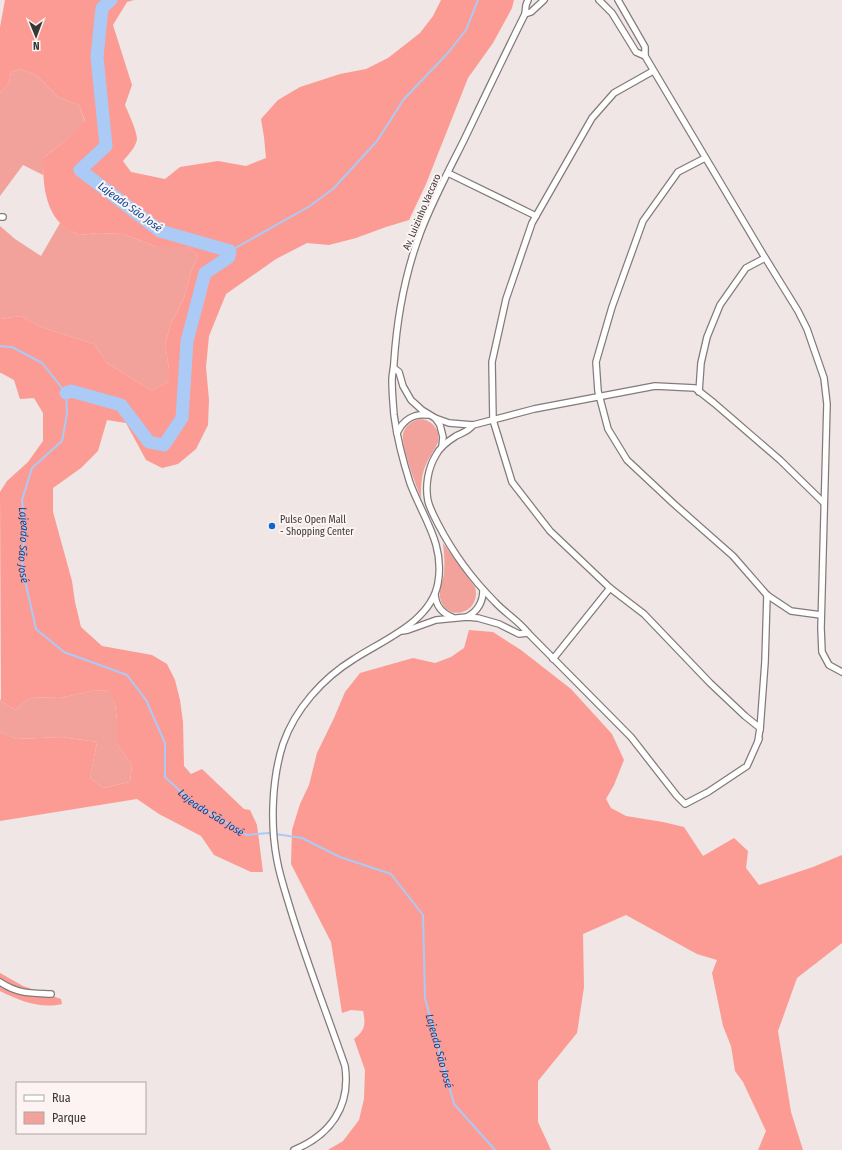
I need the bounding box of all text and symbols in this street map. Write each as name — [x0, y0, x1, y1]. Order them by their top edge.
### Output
north arrow — [16, 16, 56, 56]
text: N — [33, 39, 40, 52]
street label: Av. Luizinho Vaccaro — [401, 172, 443, 252]
water label: Lajeado São José — [95, 179, 165, 235]
water label: Lajeado São José — [15, 506, 32, 584]
place label: Pulse Open Mall - Shopping Center — [280, 514, 354, 538]
marker: Pulse Open Mall - Shopping Center — [267, 521, 277, 531]
water label: Lajeado São José — [176, 786, 247, 839]
water label: Lajeado São José — [423, 1012, 456, 1089]
legend — [16, 1082, 146, 1134]
text: Rua — [52, 1091, 71, 1105]
text: Parque — [52, 1111, 86, 1125]

